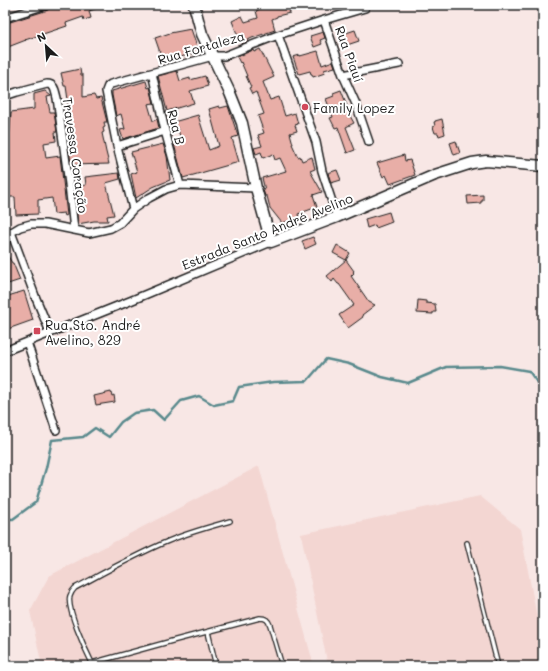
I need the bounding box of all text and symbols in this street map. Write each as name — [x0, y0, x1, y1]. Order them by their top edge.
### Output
street label: Rua Piauí — [332, 23, 368, 85]
north arrow — [26, 26, 66, 66]
street label: Rua Fortaleza — [156, 26, 246, 68]
text: N — [34, 28, 48, 45]
street label: Travessa Coração — [59, 96, 93, 214]
place label: Family Lopez — [313, 99, 395, 116]
marker: Family Lopez — [300, 102, 310, 112]
street label: Rua B — [164, 108, 190, 146]
street label: Estrada Santo André Avelino — [179, 189, 355, 273]
place label: Rua Sto. André Avelino, 829 — [45, 316, 140, 348]
marker: Rua Sto. André Avelino, 829 — [32, 326, 42, 336]

